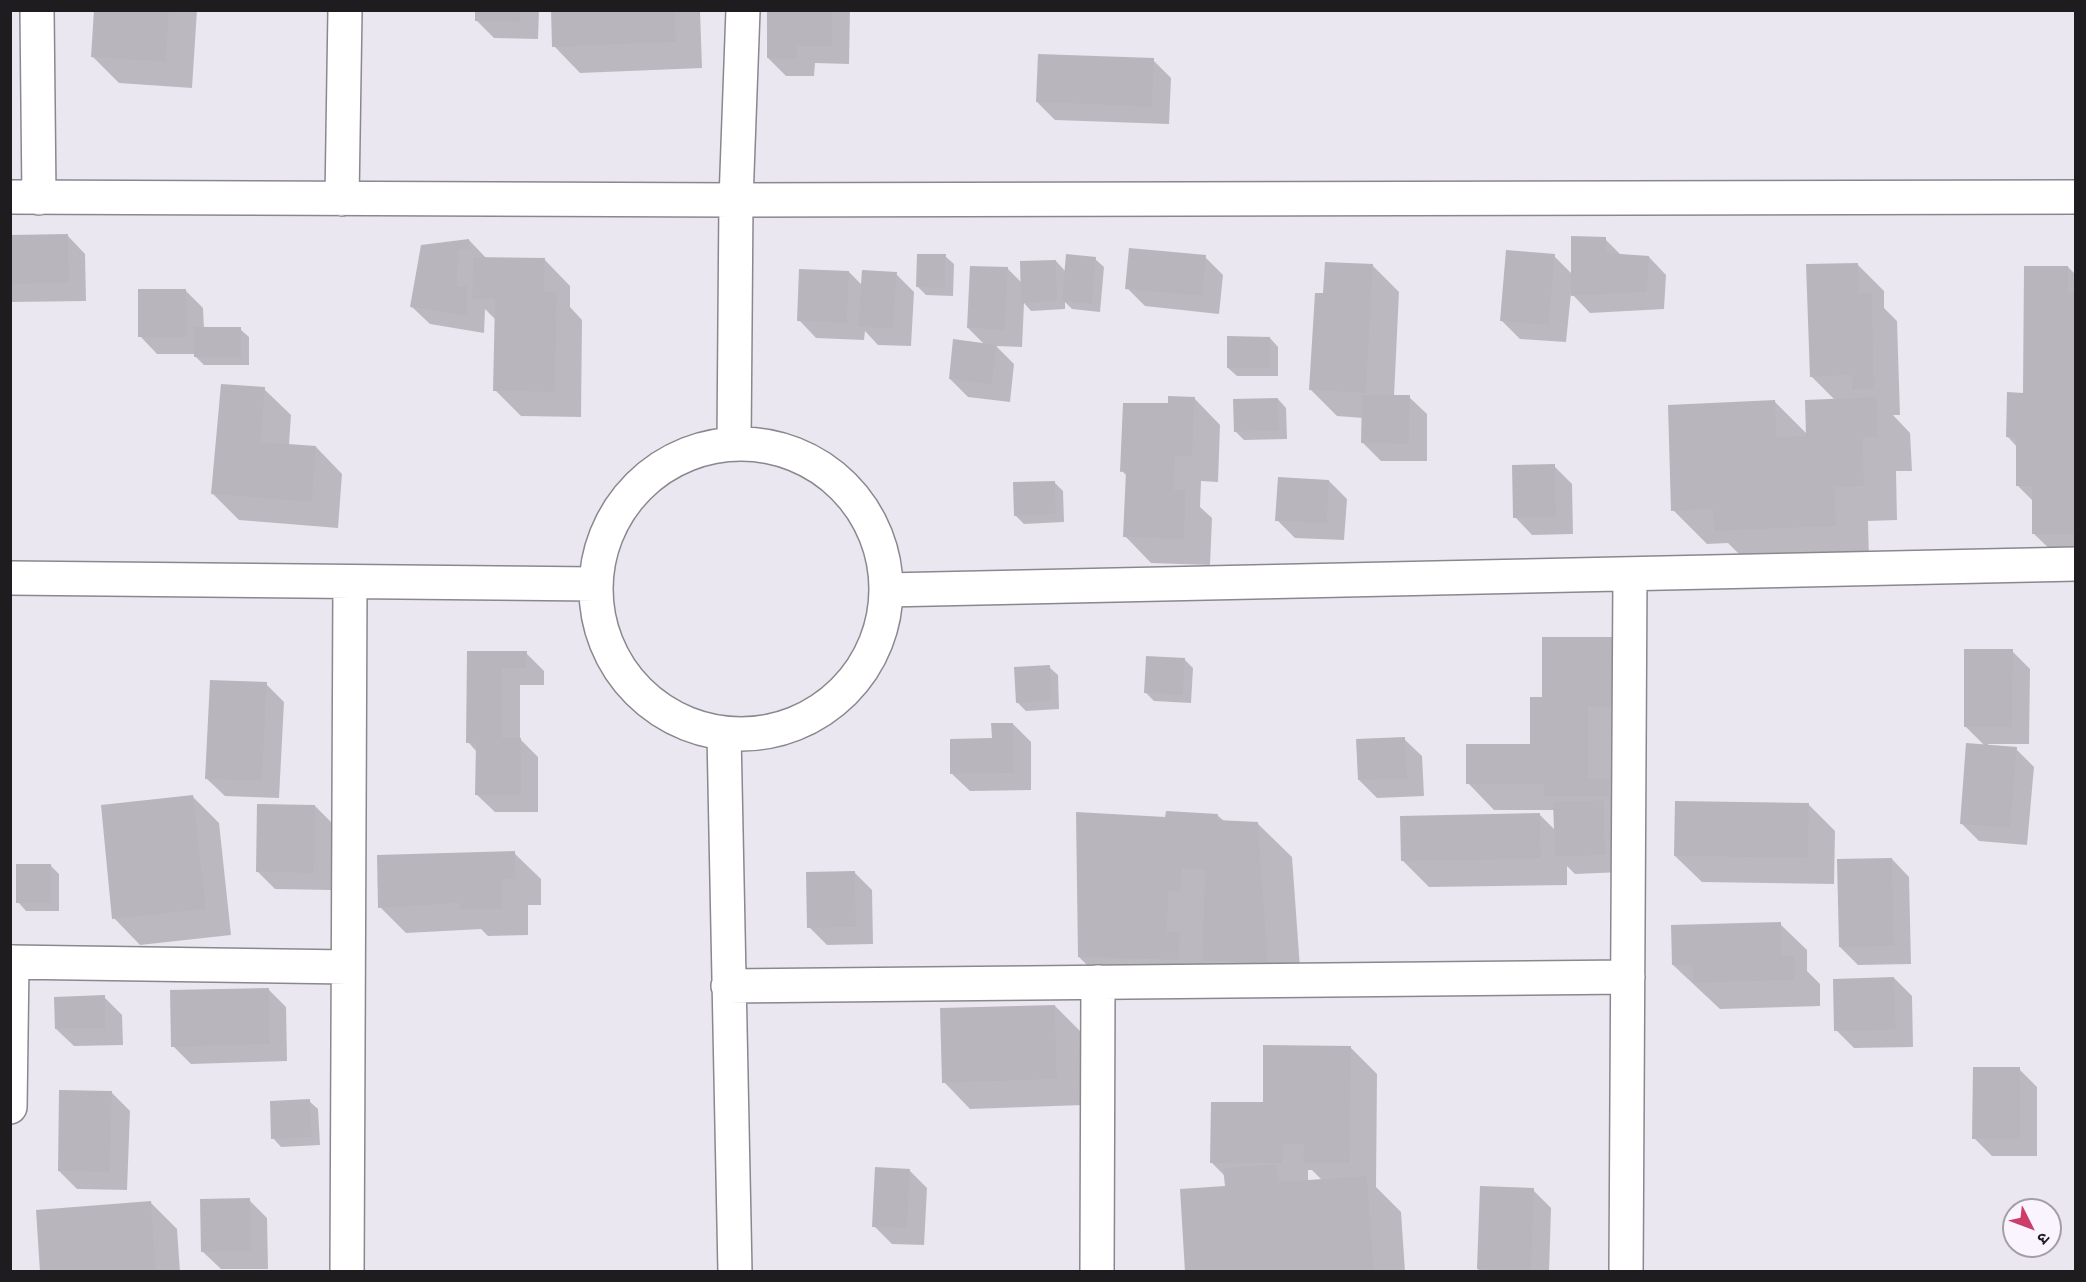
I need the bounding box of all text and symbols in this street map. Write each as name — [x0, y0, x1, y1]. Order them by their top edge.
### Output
north arrow — [2002, 1198, 2062, 1258]
text: उ — [2034, 1229, 2054, 1249]

